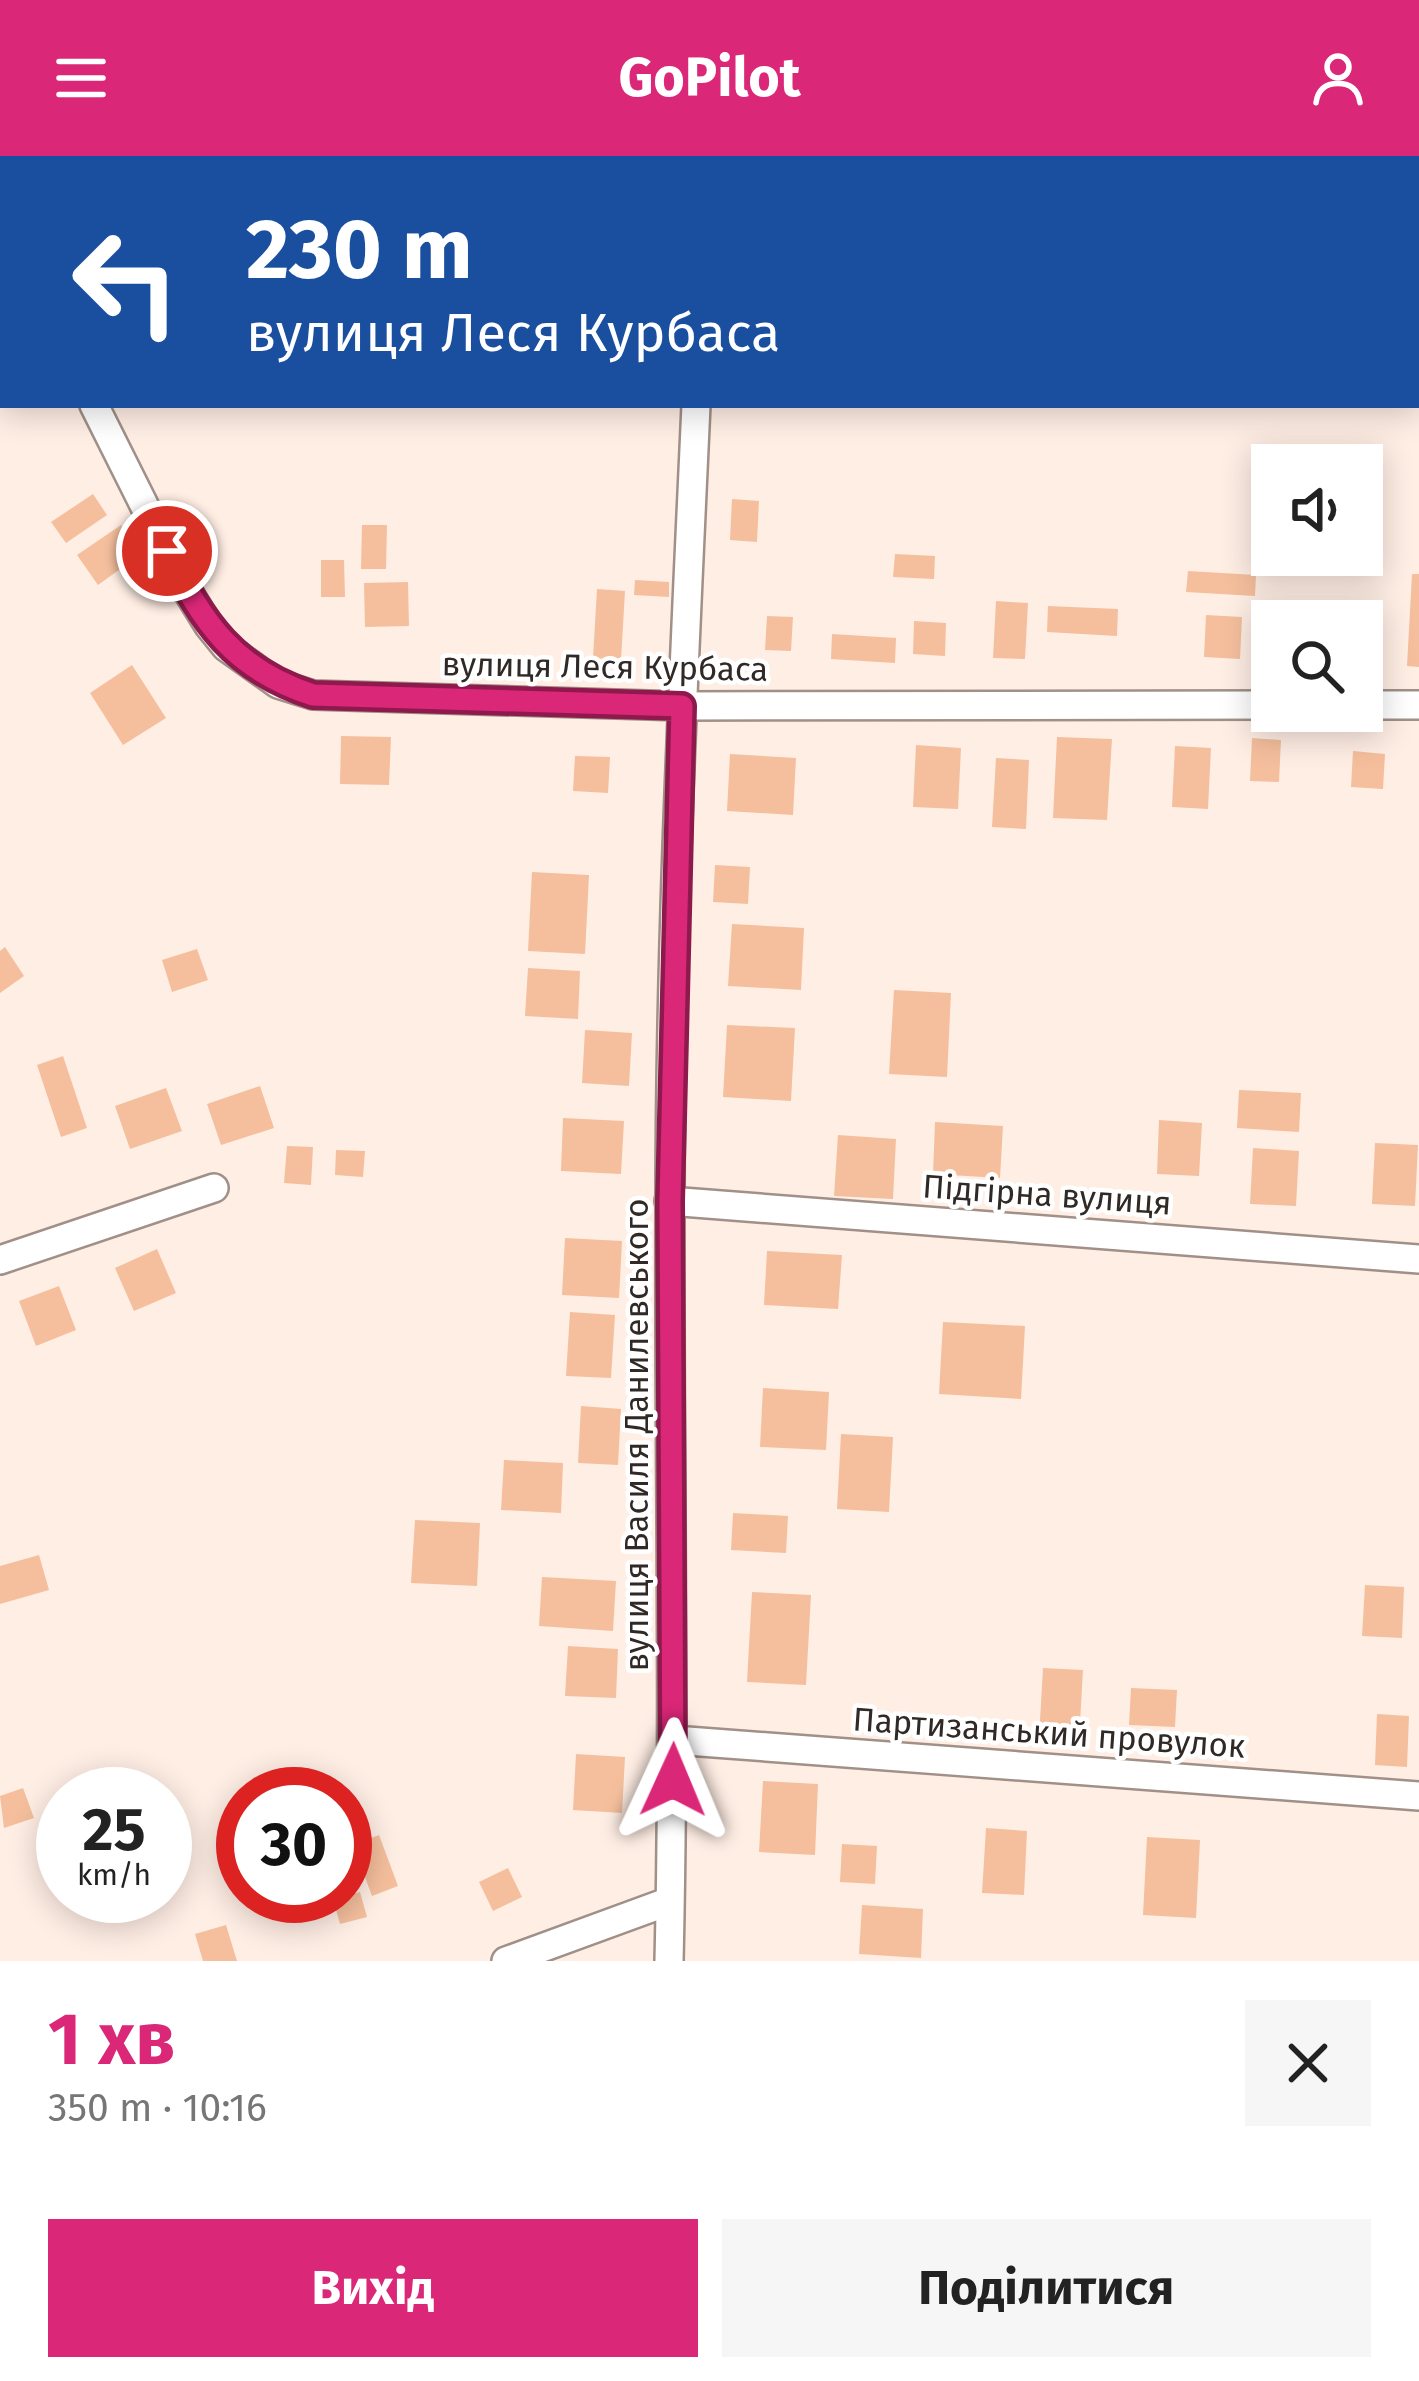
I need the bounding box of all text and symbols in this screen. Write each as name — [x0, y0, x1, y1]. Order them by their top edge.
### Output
icon: menu — [48, 45, 114, 111]
icon: person — [1305, 45, 1371, 111]
text: GoPilot — [618, 46, 801, 110]
text: 230 m — [246, 199, 473, 300]
icon: left — [48, 204, 204, 360]
text: вулиця Леся Курбаса — [246, 301, 780, 365]
map controls — [1251, 444, 1383, 732]
button: sound — [1251, 444, 1383, 576]
pin — [116, 500, 218, 602]
icon: arrive — [134, 518, 200, 584]
button: search — [1251, 600, 1383, 732]
street label: вулиця Леся Курбаса — [441, 644, 769, 690]
street label: Підгірна вулиця — [921, 1166, 1173, 1224]
street label: вулиця Василя Данилевського — [617, 1198, 657, 1672]
street label: Партизанський провулок — [851, 1699, 1247, 1767]
position arrow — [610, 1717, 736, 1843]
speed limit sign: 30 — [216, 1767, 372, 1923]
text: 25 — [82, 1794, 146, 1866]
text: km/h — [77, 1857, 151, 1893]
text: 1 хв — [48, 1997, 175, 2083]
button: close — [1245, 2000, 1371, 2126]
text: 350 m · 10:16 — [48, 2085, 267, 2131]
button: Вихід — [48, 2219, 698, 2357]
button: Поділитися — [722, 2219, 1371, 2357]

